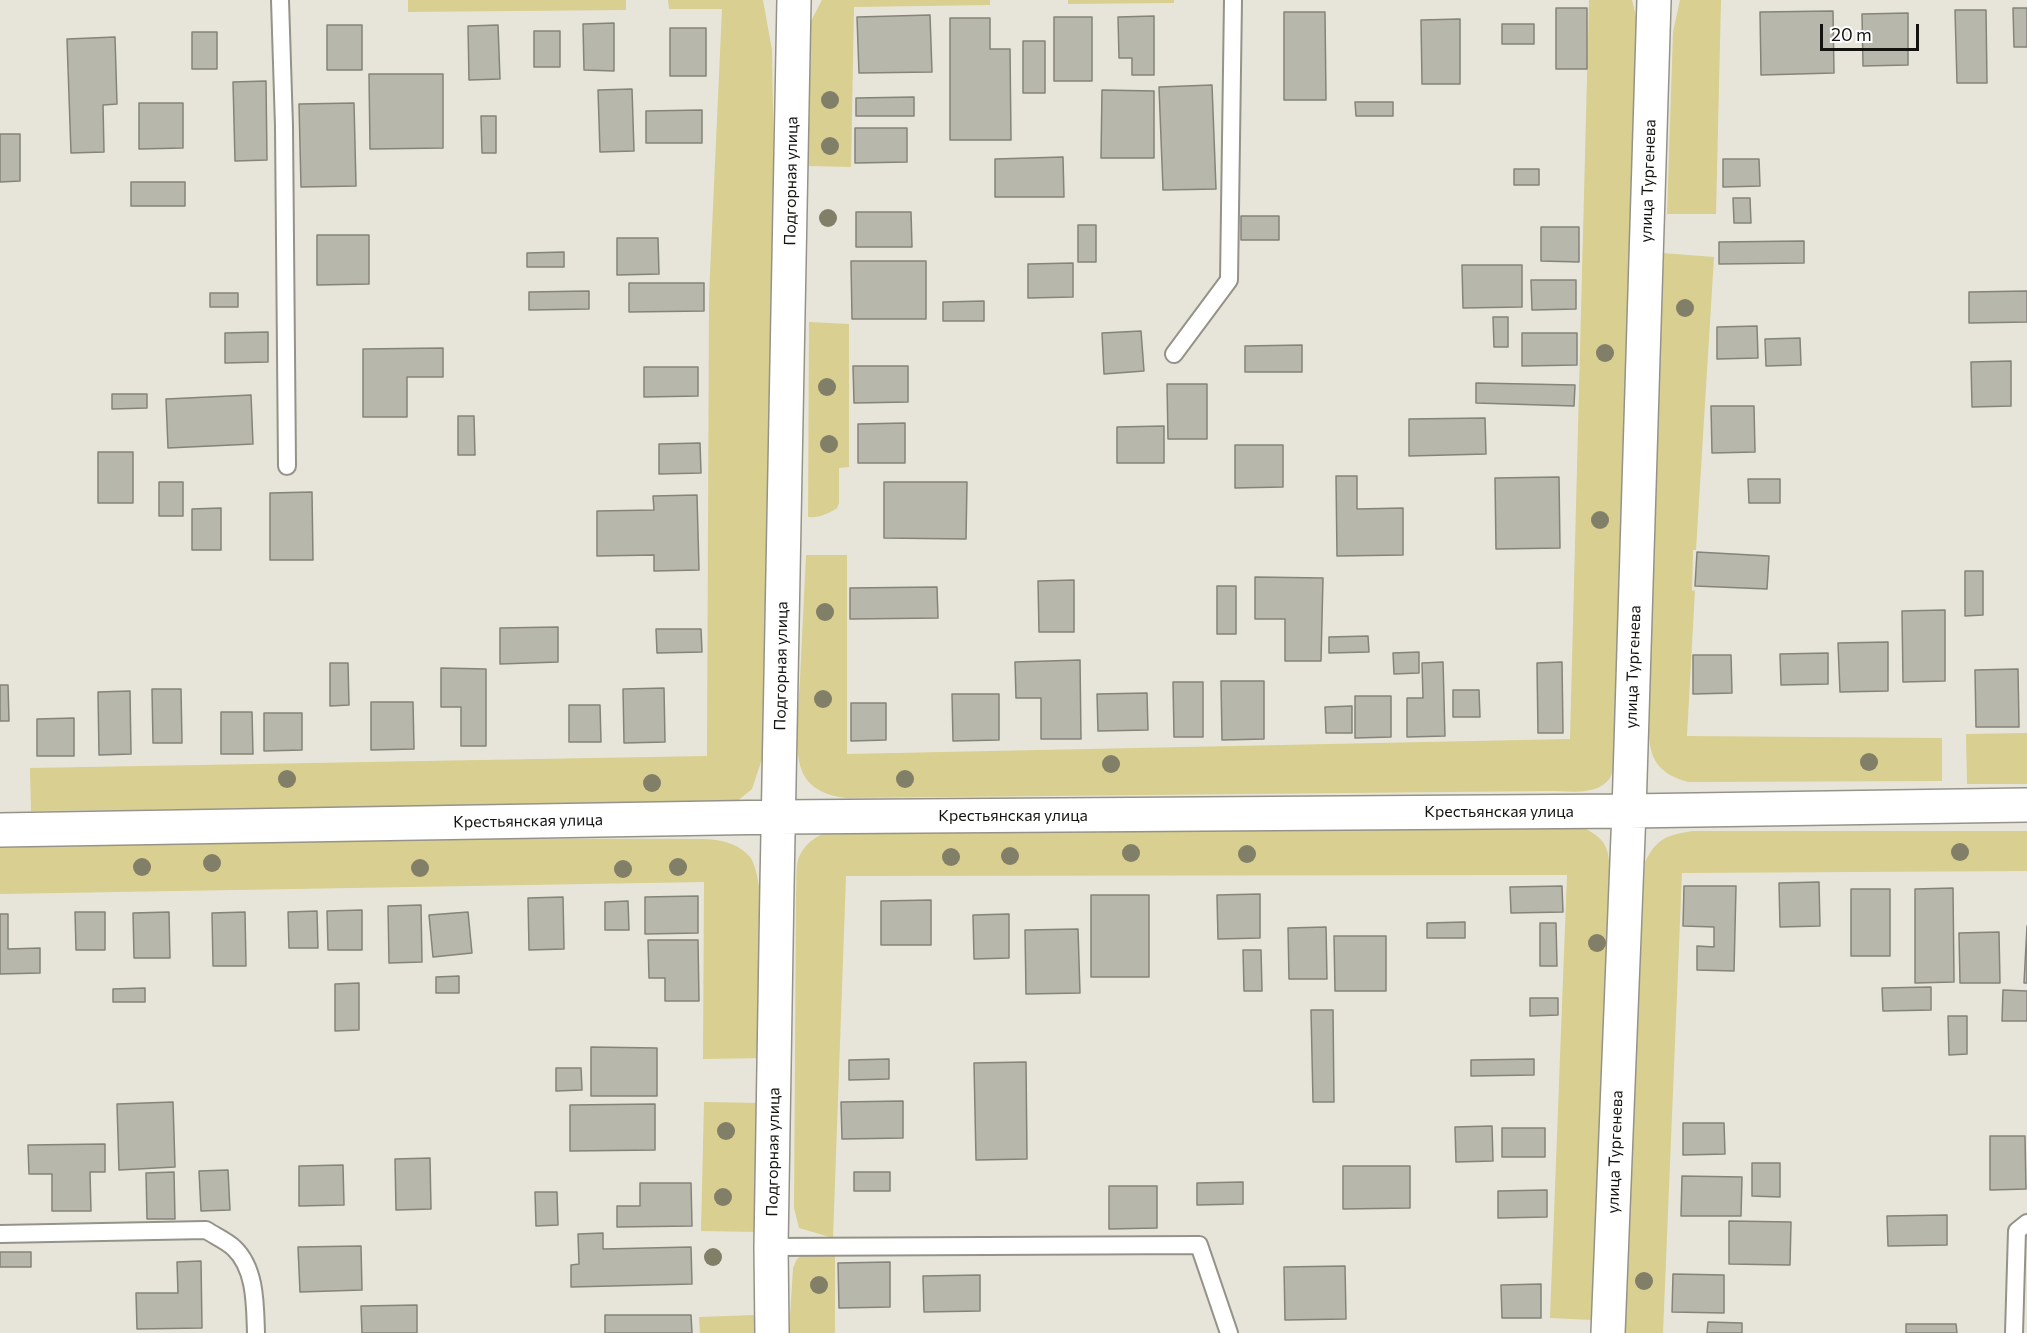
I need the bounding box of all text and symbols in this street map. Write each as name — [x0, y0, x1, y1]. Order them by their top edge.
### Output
scale bar — [1823, 12, 1922, 50]
text: 20 m — [1831, 23, 1872, 45]
street label: Подгорная улица — [780, 116, 802, 246]
street label: улица Тургенева — [1636, 119, 1660, 243]
street label: Подгорная улица — [770, 601, 792, 731]
street label: улица Тургенева — [1621, 605, 1645, 729]
street label: Крестьянская улица — [1424, 802, 1574, 822]
street label: Крестьянская улица — [938, 806, 1088, 826]
street label: Крестьянская улица — [453, 810, 603, 832]
street label: Подгорная улица — [762, 1087, 784, 1217]
street label: улица Тургенева — [1603, 1090, 1627, 1214]

